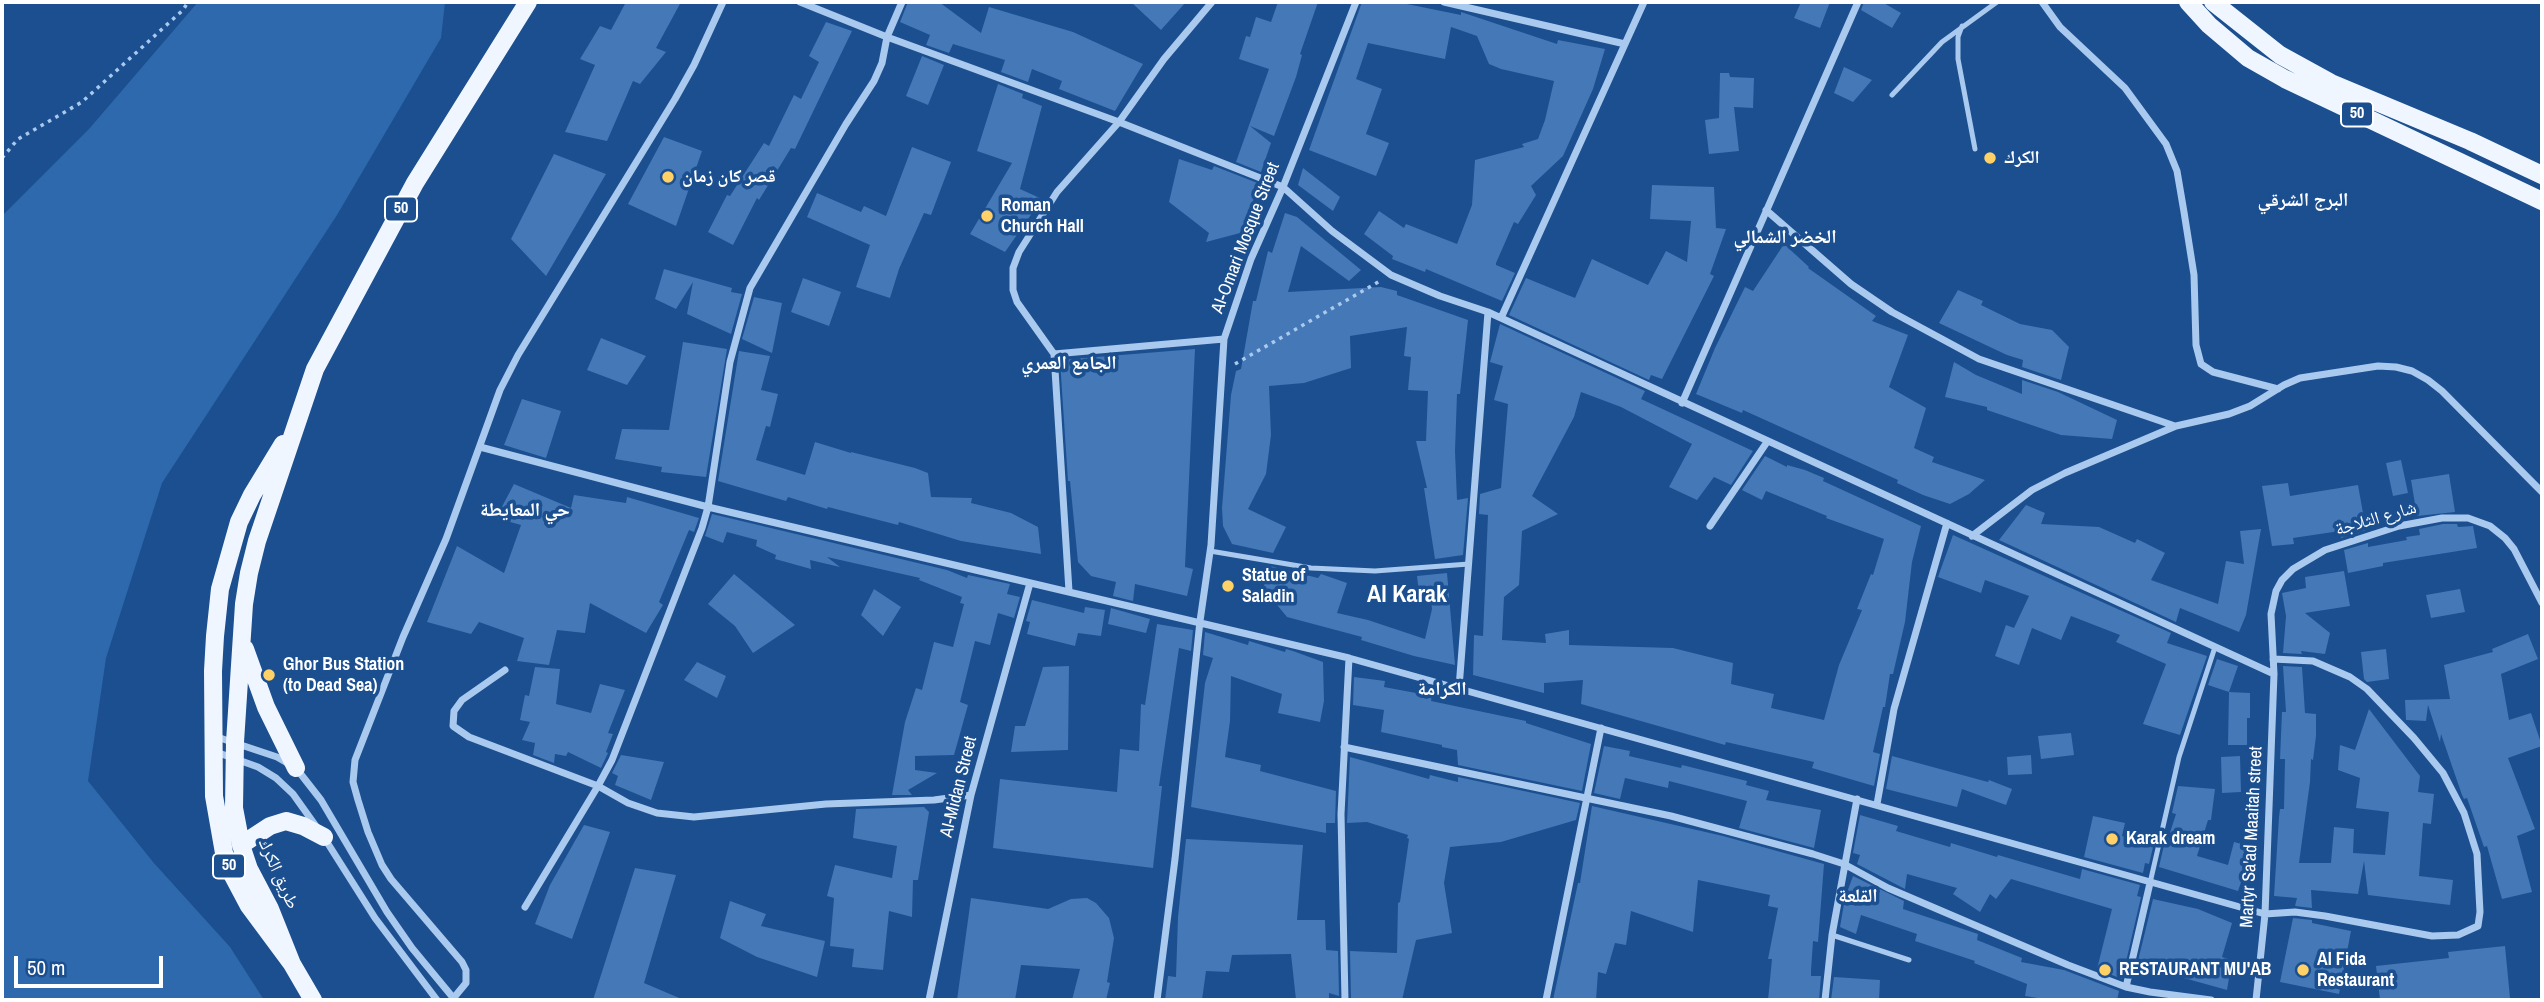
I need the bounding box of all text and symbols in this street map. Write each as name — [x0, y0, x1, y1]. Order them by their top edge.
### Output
road number: 50 — [2341, 102, 2373, 126]
place label: الكرك — [2004, 147, 2040, 169]
marker: الكرك — [1982, 150, 1998, 166]
street label: AI-Omari Mosque Street — [1207, 159, 1285, 317]
place label: قصر كان زمان — [682, 166, 776, 188]
marker: قصر كان زمان — [660, 169, 676, 185]
district label: البرج الشرقي — [2258, 190, 2348, 212]
place label: Roman Church Hall — [1001, 195, 1084, 238]
road number: 50 — [385, 196, 417, 222]
marker: Roman Church Hall — [979, 208, 995, 224]
district label: الخضر الشمالي — [1733, 227, 1837, 249]
district label: الجامع العمري — [1021, 353, 1117, 375]
street label: شارع الثلاجة — [2333, 497, 2419, 541]
district label: حي المعايطة — [480, 500, 570, 522]
place label: Statue of Saladin — [1242, 565, 1305, 608]
marker: Statue of Saladin — [1220, 578, 1236, 594]
district label: Al Karak — [1367, 582, 1447, 610]
place label: Ghor Bus Station (to Dead Sea) — [283, 654, 404, 696]
marker: Ghor Bus Station (to Dead Sea) — [261, 667, 277, 683]
district label: الكرامة — [1417, 679, 1467, 701]
street label: AI-Midan Street — [936, 734, 982, 840]
street label: Martyr Sa'ad Maaitah street — [2236, 746, 2268, 928]
place label: Karak dream — [2126, 828, 2215, 850]
marker: Karak dream — [2104, 831, 2120, 847]
street label: طريق الكرك — [253, 836, 303, 912]
road number: 50 — [213, 853, 245, 878]
district label: القلعة — [1838, 886, 1878, 908]
scale bar — [18, 942, 166, 986]
place label: Al Fida Restaurant — [2317, 949, 2394, 992]
text: 50 m — [27, 953, 65, 982]
place label: RESTAURANT MU'AB — [2119, 959, 2271, 981]
marker: RESTAURANT MU'AB — [2097, 962, 2113, 978]
marker: Al Fida Restaurant — [2295, 962, 2311, 978]

